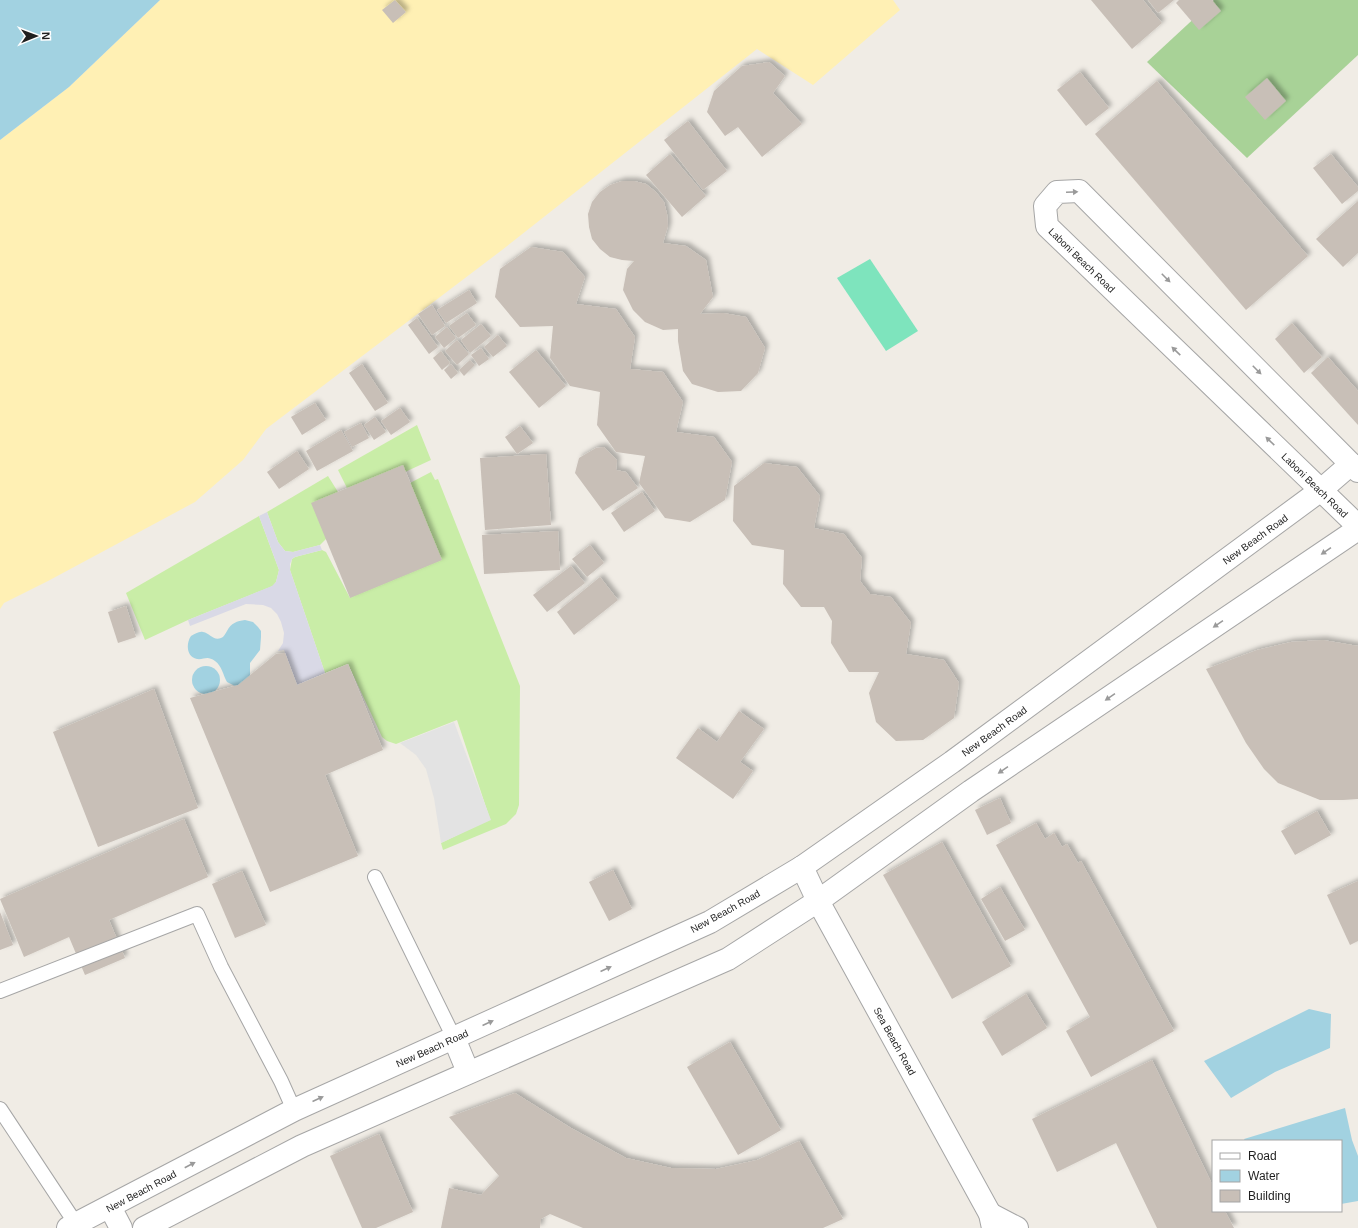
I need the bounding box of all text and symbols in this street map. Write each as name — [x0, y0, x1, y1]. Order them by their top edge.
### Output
north arrow — [16, 16, 56, 56]
text: N — [40, 32, 52, 40]
one-way arrow — [1066, 188, 1078, 195]
street label: Laboni Beach Road — [1046, 226, 1117, 295]
one-way arrow — [1161, 273, 1171, 283]
one-way arrow — [1171, 346, 1181, 355]
one-way arrow — [1253, 365, 1262, 375]
one-way arrow — [1265, 436, 1275, 446]
street label: Laboni Beach Road — [1279, 451, 1350, 520]
street label: New Beach Road — [1221, 512, 1290, 567]
one-way arrow — [1320, 547, 1331, 555]
one-way arrow — [1213, 620, 1223, 628]
one-way arrow — [1105, 693, 1116, 701]
street label: New Beach Road — [960, 704, 1029, 759]
one-way arrow — [997, 766, 1008, 774]
street label: New Beach Road — [689, 888, 762, 935]
one-way arrow — [600, 966, 612, 972]
street label: Sea Beach Road — [871, 1006, 918, 1077]
one-way arrow — [482, 1020, 493, 1026]
street label: New Beach Road — [394, 1028, 470, 1069]
one-way arrow — [312, 1096, 324, 1102]
legend — [1212, 1140, 1342, 1212]
text: Road — [1248, 1149, 1277, 1163]
one-way arrow — [184, 1162, 196, 1168]
street label: New Beach Road — [104, 1168, 178, 1215]
text: Water — [1248, 1169, 1280, 1183]
text: Building — [1248, 1189, 1291, 1203]

